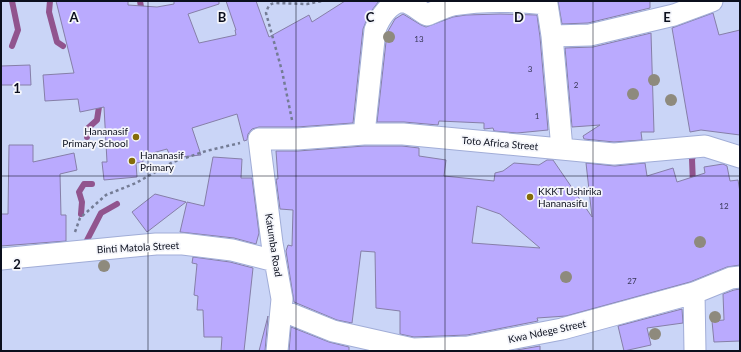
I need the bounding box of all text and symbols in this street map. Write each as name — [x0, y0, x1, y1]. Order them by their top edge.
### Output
text: A — [68, 9, 79, 25]
text: B — [218, 9, 227, 25]
text: C — [366, 9, 375, 25]
text: D — [514, 9, 524, 25]
text: E — [663, 9, 671, 25]
house number: 13 — [414, 34, 424, 44]
house number: 3 — [528, 64, 533, 74]
text: 1 — [13, 80, 21, 96]
house number: 2 — [574, 80, 579, 90]
house number: 1 — [535, 111, 540, 121]
place label: Hananasif Primary School — [62, 125, 128, 149]
marker: Hananasif Primary School — [131, 132, 141, 142]
street label: Toto Africa Street — [461, 134, 539, 152]
place label: Hananasif Primary — [140, 149, 184, 173]
marker: Hananasif Primary — [127, 156, 137, 166]
place label: KKKT Ushirika Hananasifu — [538, 185, 602, 209]
marker: KKKT Ushirika Hananasifu — [525, 192, 535, 202]
house number: 12 — [719, 201, 729, 211]
street label: Katumba Road — [263, 212, 285, 278]
street label: Binti Matola Street — [97, 239, 180, 255]
text: 2 — [13, 256, 21, 272]
house number: 27 — [627, 276, 637, 286]
street label: Kwa Ndege Street — [507, 317, 587, 345]

